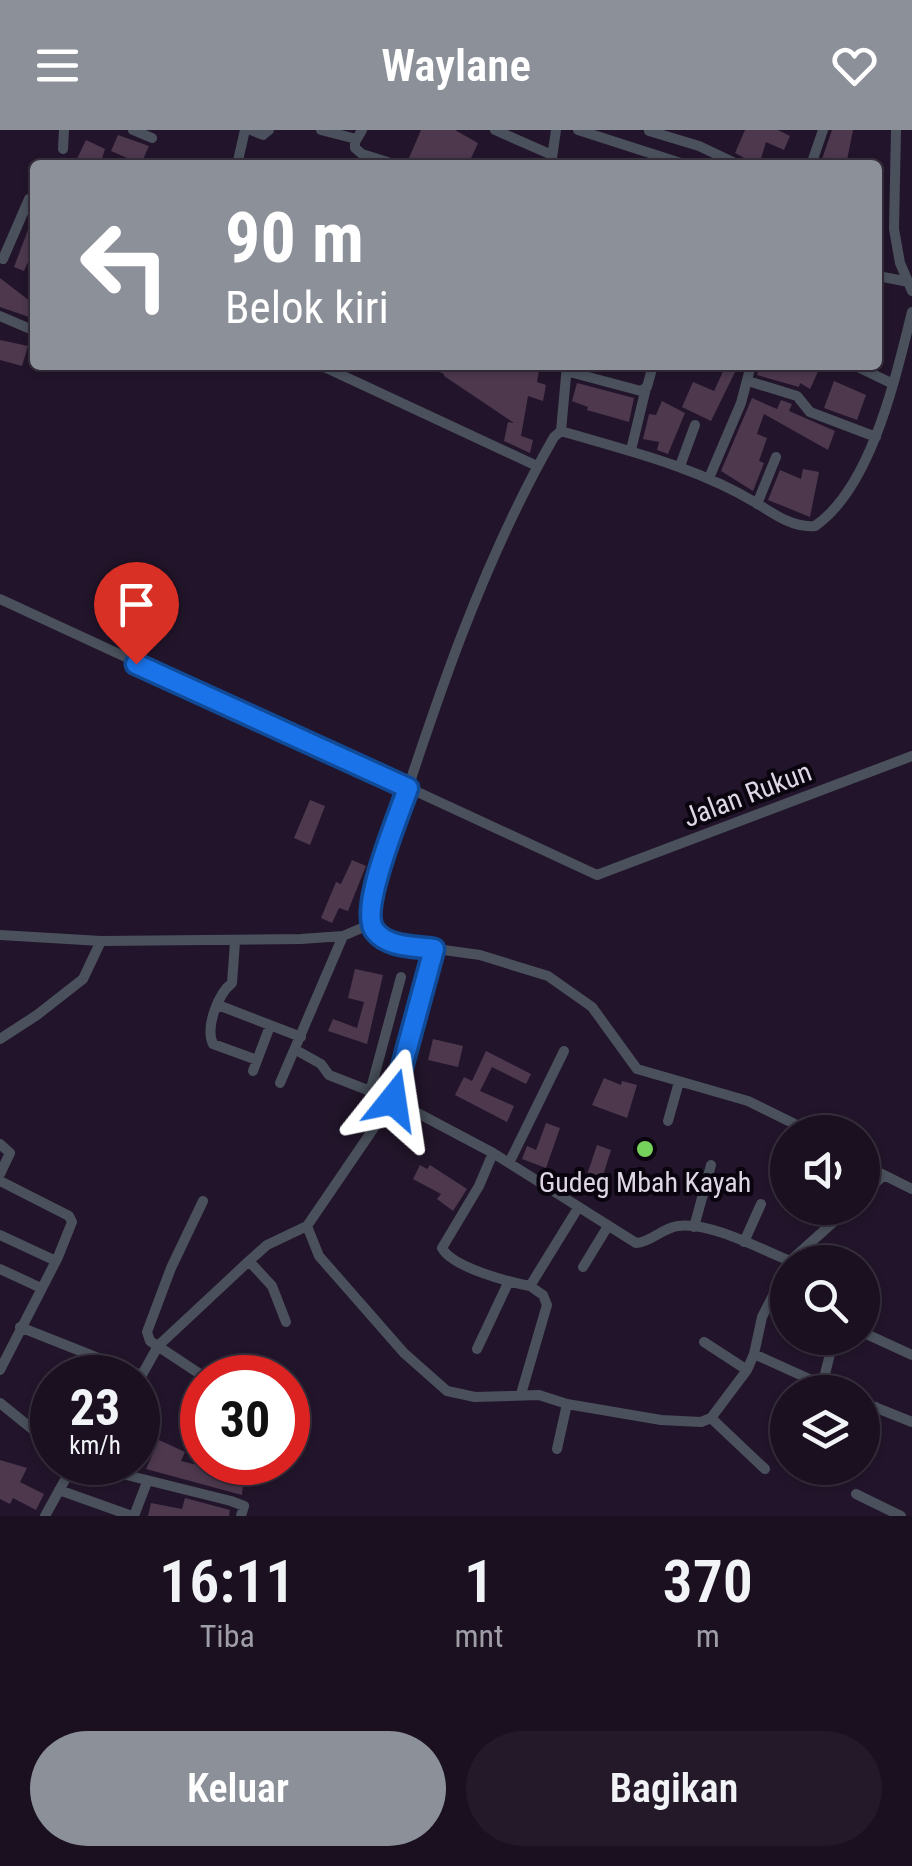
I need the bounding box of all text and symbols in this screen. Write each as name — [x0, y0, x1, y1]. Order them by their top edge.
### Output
icon: menu — [30, 38, 85, 93]
icon: heart — [827, 38, 882, 93]
text: Waylane — [381, 39, 531, 92]
text: 90 m — [225, 197, 364, 279]
icon: left — [60, 200, 190, 330]
text: Belok kiri — [225, 281, 389, 334]
pin — [94, 562, 179, 665]
icon: arrive — [109, 577, 164, 632]
street label: Jalan Rukun — [678, 755, 816, 834]
position arrow — [341, 1048, 445, 1152]
map controls — [770, 1115, 880, 1485]
button: sound — [770, 1115, 880, 1225]
marker: Gudeg Mbah Kayah — [634, 1138, 656, 1160]
place label: Gudeg Mbah Kayah — [539, 1166, 751, 1199]
button: search — [770, 1245, 880, 1355]
speed limit sign: 30 — [180, 1355, 310, 1485]
button: layers — [770, 1375, 880, 1485]
text: 23 — [70, 1379, 120, 1437]
text: km/h — [69, 1431, 121, 1460]
text: 16:11 — [159, 1546, 296, 1617]
text: 1 — [464, 1546, 494, 1617]
text: 370 — [662, 1546, 753, 1617]
text: Tiba — [200, 1617, 255, 1655]
text: mnt — [454, 1617, 504, 1655]
text: m — [696, 1617, 720, 1655]
button: Keluar — [30, 1731, 446, 1846]
button: Bagikan — [466, 1731, 882, 1846]

